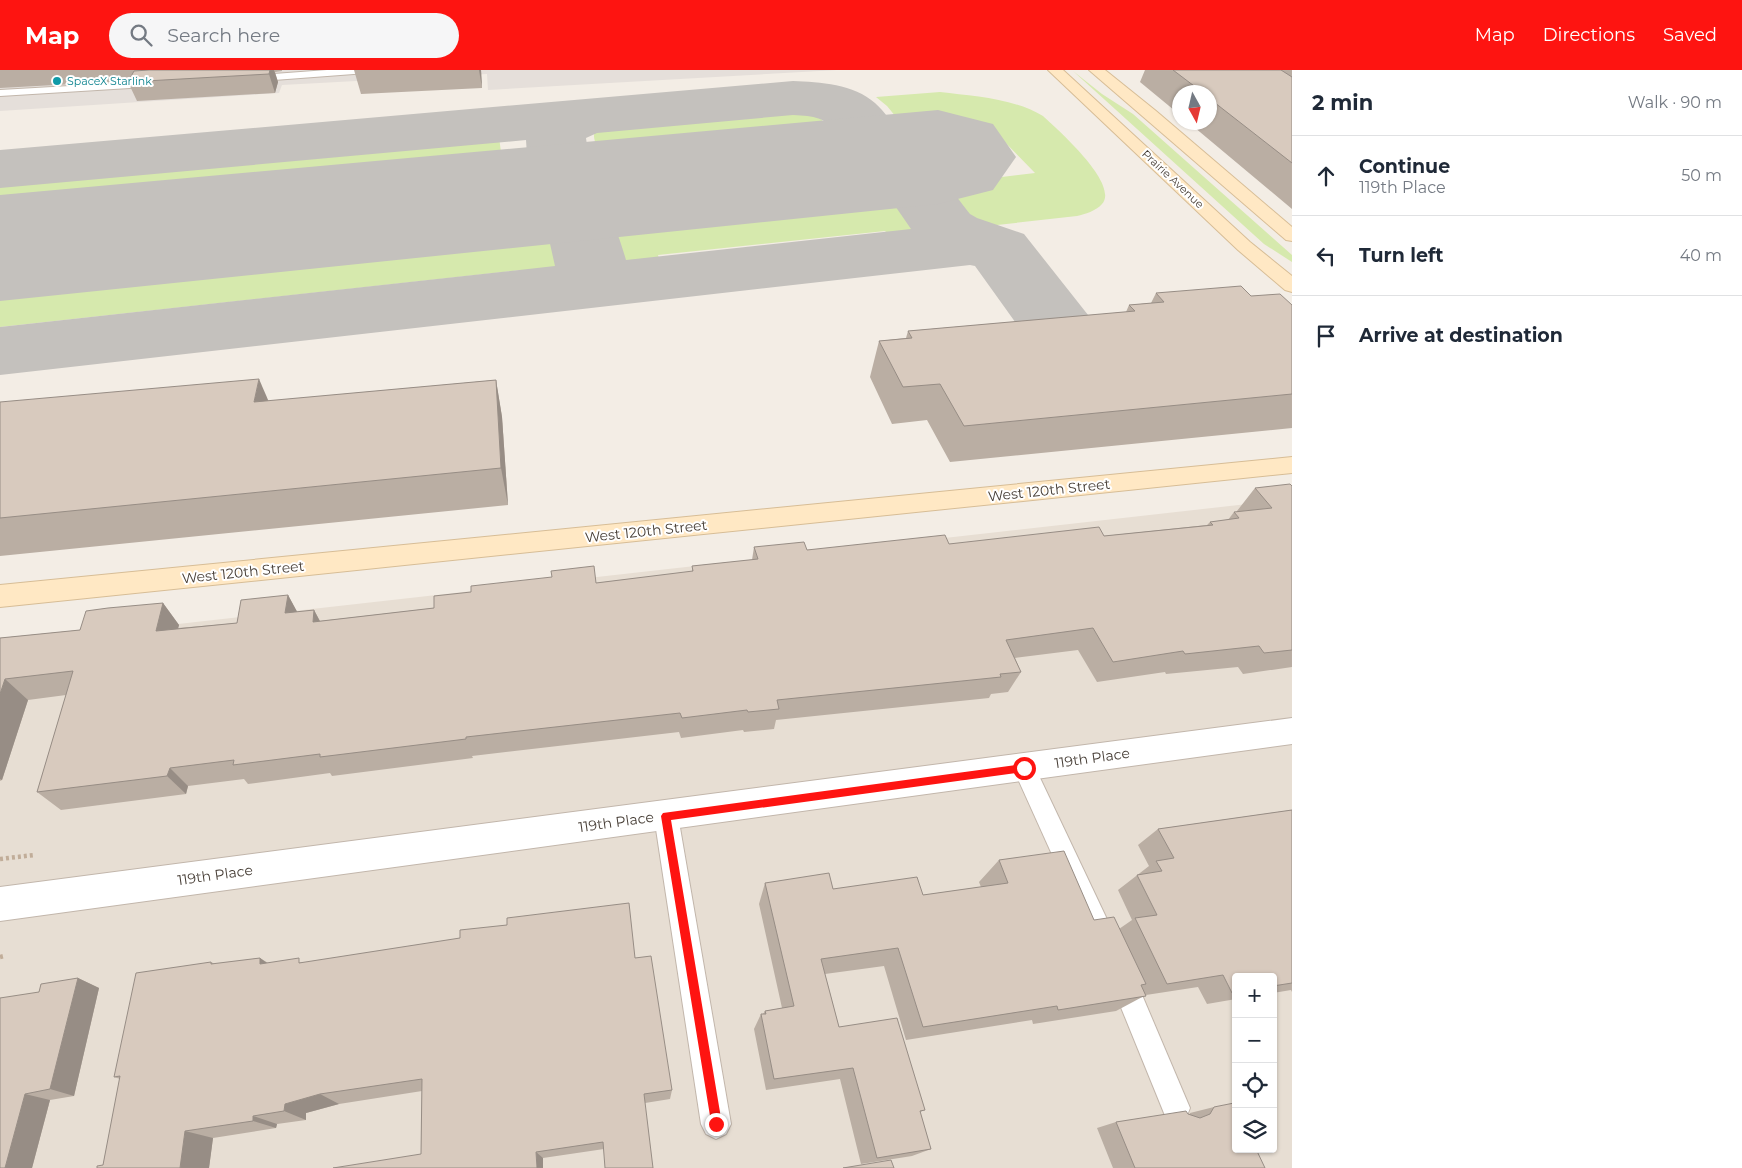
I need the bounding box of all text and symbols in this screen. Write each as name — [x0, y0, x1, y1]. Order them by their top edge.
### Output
search box — [109, 13, 459, 58]
text: Map — [25, 21, 79, 50]
icon: search — [127, 21, 155, 49]
text: Search here — [167, 24, 280, 47]
text: Map — [1475, 24, 1515, 46]
text: Directions — [1543, 24, 1635, 46]
text: Saved — [1663, 24, 1717, 46]
place label: SpaceX Starlink — [67, 74, 152, 88]
marker: SpaceX Starlink — [51, 75, 63, 87]
north arrow — [1172, 85, 1217, 130]
text: 2 min — [1312, 90, 1373, 115]
text: Walk · 90 m — [1628, 93, 1722, 112]
street label: Prairie Avenue — [1139, 147, 1207, 211]
text: Continue — [1359, 155, 1450, 178]
icon: ahead — [1312, 162, 1340, 190]
text: 50 m — [1681, 166, 1722, 185]
text: 119th Place — [1359, 178, 1446, 197]
icon: left — [1312, 242, 1340, 270]
text: Turn left — [1359, 244, 1444, 267]
text: 40 m — [1680, 246, 1722, 265]
icon: arrive — [1312, 322, 1340, 350]
text: Arrive at destination — [1359, 324, 1563, 347]
street label: West 120th Street — [987, 475, 1111, 505]
street label: West 120th Street — [584, 516, 708, 546]
street label: West 120th Street — [181, 557, 305, 587]
street label: 119th Place — [1053, 744, 1131, 772]
route start — [1013, 757, 1036, 780]
street label: 119th Place — [577, 808, 655, 836]
street label: 119th Place — [176, 861, 254, 889]
map controls — [1232, 973, 1277, 1153]
button: + — [1232, 973, 1277, 1018]
button: − — [1232, 1018, 1277, 1063]
button: locate — [1232, 1063, 1277, 1108]
button: layers — [1232, 1108, 1277, 1153]
route end — [705, 1113, 728, 1136]

